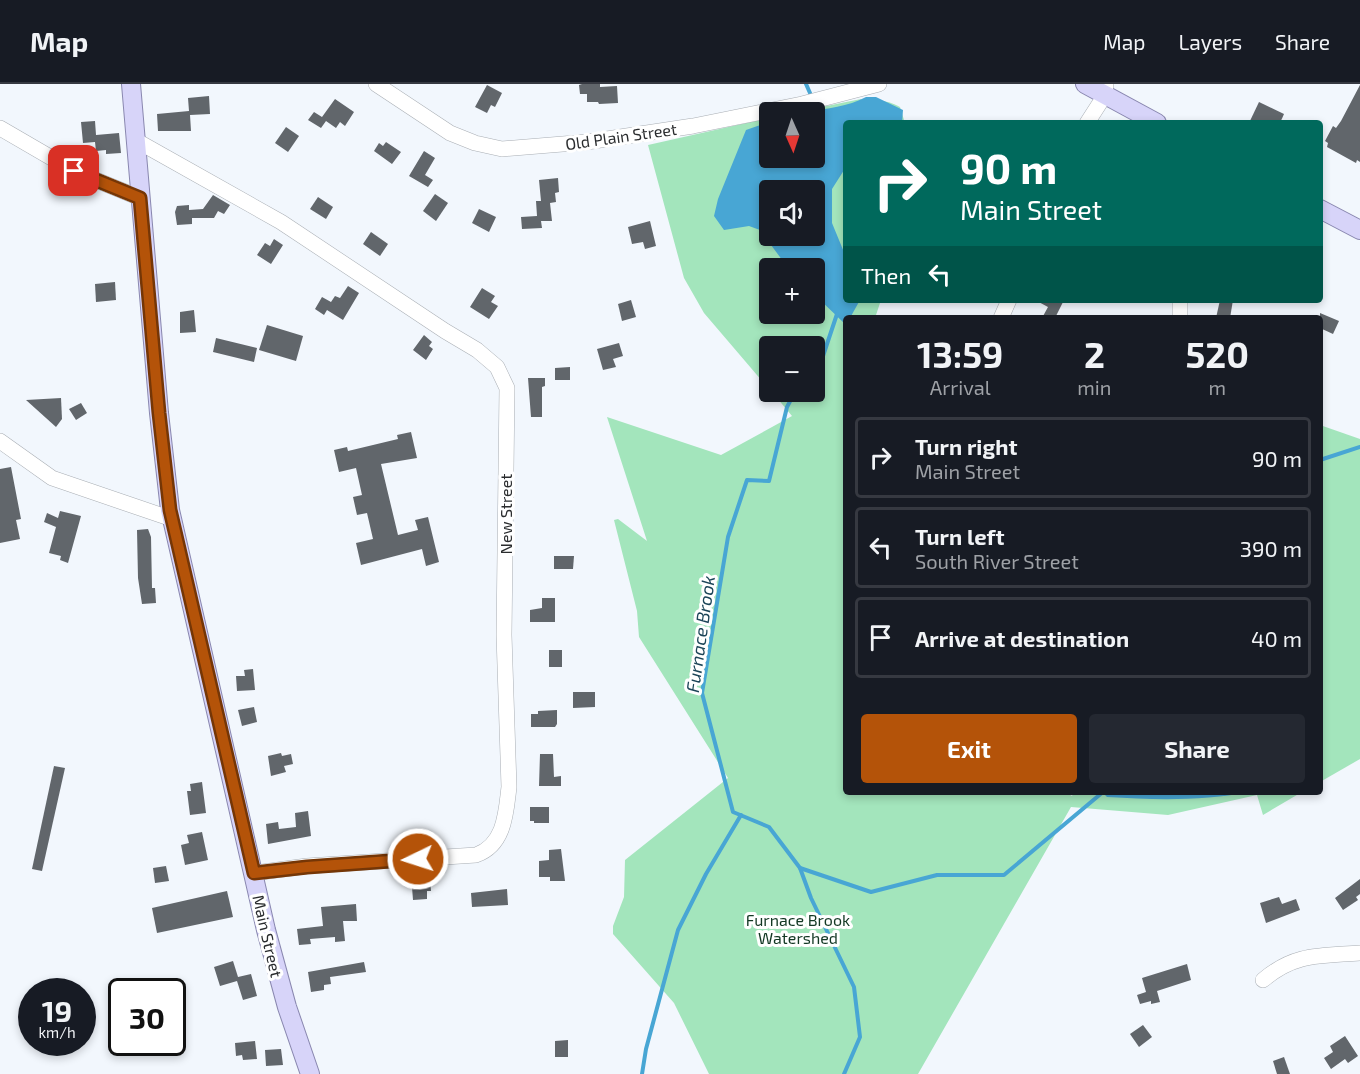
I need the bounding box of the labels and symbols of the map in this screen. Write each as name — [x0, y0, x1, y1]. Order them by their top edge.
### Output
north arrow — [759, 102, 825, 168]
street label: Old Plain Street — [564, 119, 678, 153]
pin — [48, 145, 99, 196]
street label: New Street — [496, 474, 515, 554]
water label: Furnace Brook — [681, 574, 719, 694]
position arrow — [386, 827, 450, 891]
street label: Main Street — [249, 893, 287, 979]
park label: Furnace Brook Watershed — [746, 910, 850, 947]
speed limit sign: 30 — [108, 978, 186, 1056]

